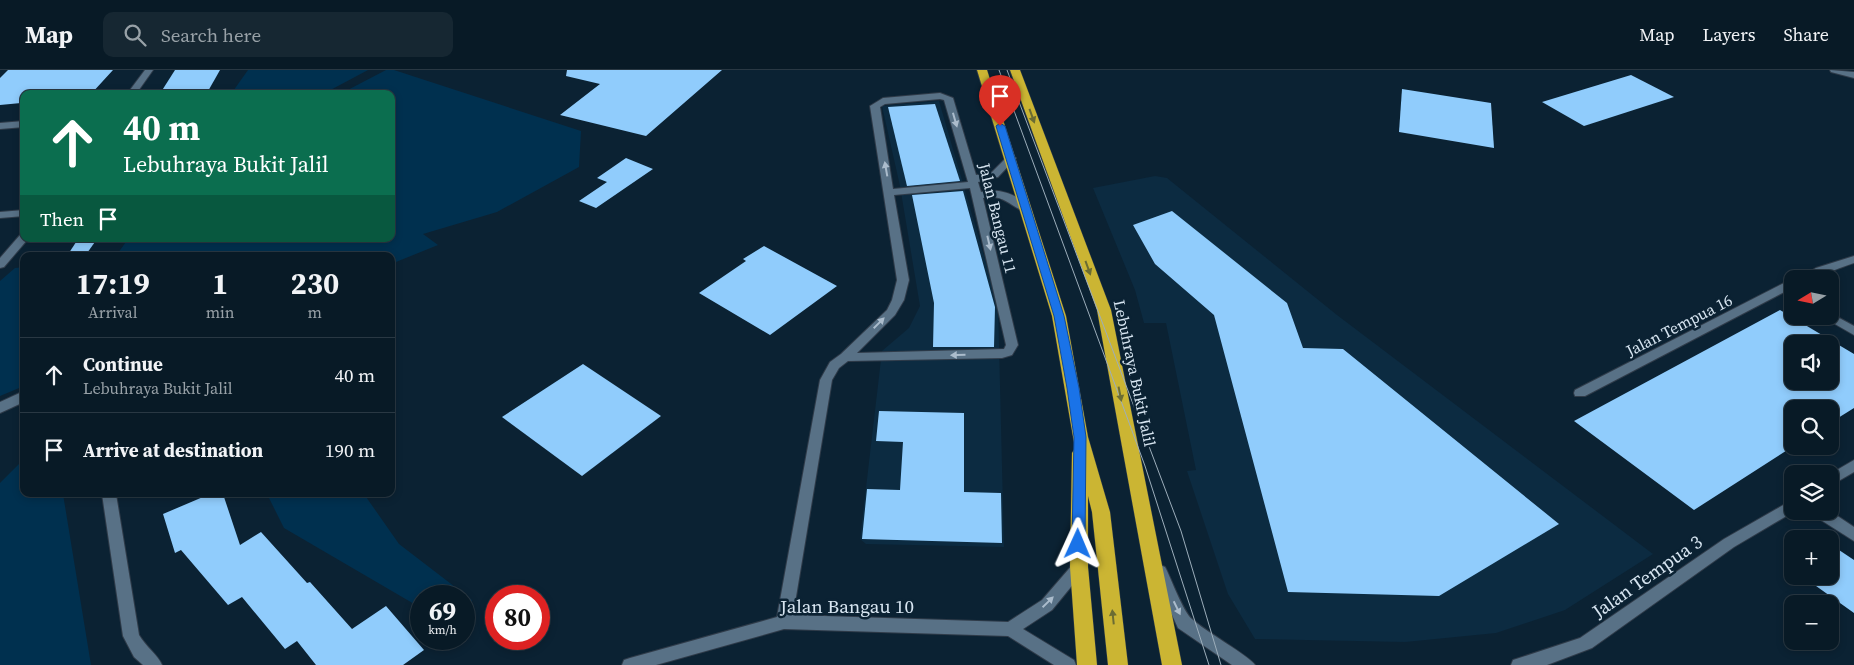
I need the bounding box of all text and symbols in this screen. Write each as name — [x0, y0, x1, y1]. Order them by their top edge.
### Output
search box — [103, 12, 453, 57]
text: Map — [25, 18, 73, 51]
icon: search — [121, 21, 149, 49]
text: Search here — [161, 22, 261, 48]
text: Map — [1639, 22, 1674, 47]
text: Layers — [1702, 22, 1755, 47]
text: Share — [1783, 22, 1829, 47]
pin — [979, 75, 1021, 126]
icon: arrive — [986, 82, 1014, 110]
text: 40 m — [123, 104, 200, 152]
one-way arrow — [1028, 109, 1036, 124]
icon: ahead — [40, 110, 105, 175]
one-way arrow — [951, 113, 959, 128]
text: Lebuhraya Bukit Jalil — [123, 149, 329, 179]
street label: Jalan Bangau 11 — [973, 160, 1022, 275]
one-way arrow — [882, 161, 890, 177]
icon: arrive — [94, 205, 122, 233]
text: Then — [40, 206, 84, 232]
one-way arrow — [985, 236, 993, 251]
one-way arrow — [1084, 261, 1092, 276]
text: 17:19 — [76, 263, 150, 304]
text: 1 — [212, 263, 228, 304]
text: 230 — [290, 263, 339, 304]
north arrow — [1784, 270, 1839, 325]
map controls — [1784, 270, 1839, 650]
street label: Jalan Tempua 16 — [1621, 289, 1736, 362]
street label: Lebuhraya Bukit Jalil — [1109, 298, 1161, 449]
text: Arrival — [88, 301, 138, 323]
text: min — [206, 301, 235, 323]
text: m — [308, 301, 322, 323]
one-way arrow — [873, 317, 885, 329]
button: sound — [1784, 335, 1839, 390]
text: Continue — [83, 351, 163, 377]
one-way arrow — [950, 351, 966, 359]
icon: ahead — [40, 361, 68, 389]
text: 40 m — [334, 362, 375, 388]
text: Lebuhraya Bukit Jalil — [83, 377, 232, 399]
one-way arrow — [1116, 386, 1124, 401]
button: search — [1784, 400, 1839, 455]
icon: arrive — [40, 436, 68, 464]
text: Arrive at destination — [83, 437, 263, 463]
text: 190 m — [325, 437, 375, 463]
button: layers — [1784, 465, 1839, 520]
position arrow — [1051, 517, 1103, 569]
street label: Jalan Tempua 3 — [1586, 528, 1707, 624]
button: + — [1784, 530, 1839, 585]
speed limit sign: 80 — [485, 585, 550, 650]
street label: Jalan Bangau 10 — [779, 593, 914, 619]
text: 69 — [429, 594, 456, 628]
button: − — [1784, 595, 1839, 650]
one-way arrow — [1041, 596, 1053, 608]
one-way arrow — [1173, 601, 1181, 615]
one-way arrow — [1109, 608, 1117, 624]
text: km/h — [428, 622, 457, 638]

